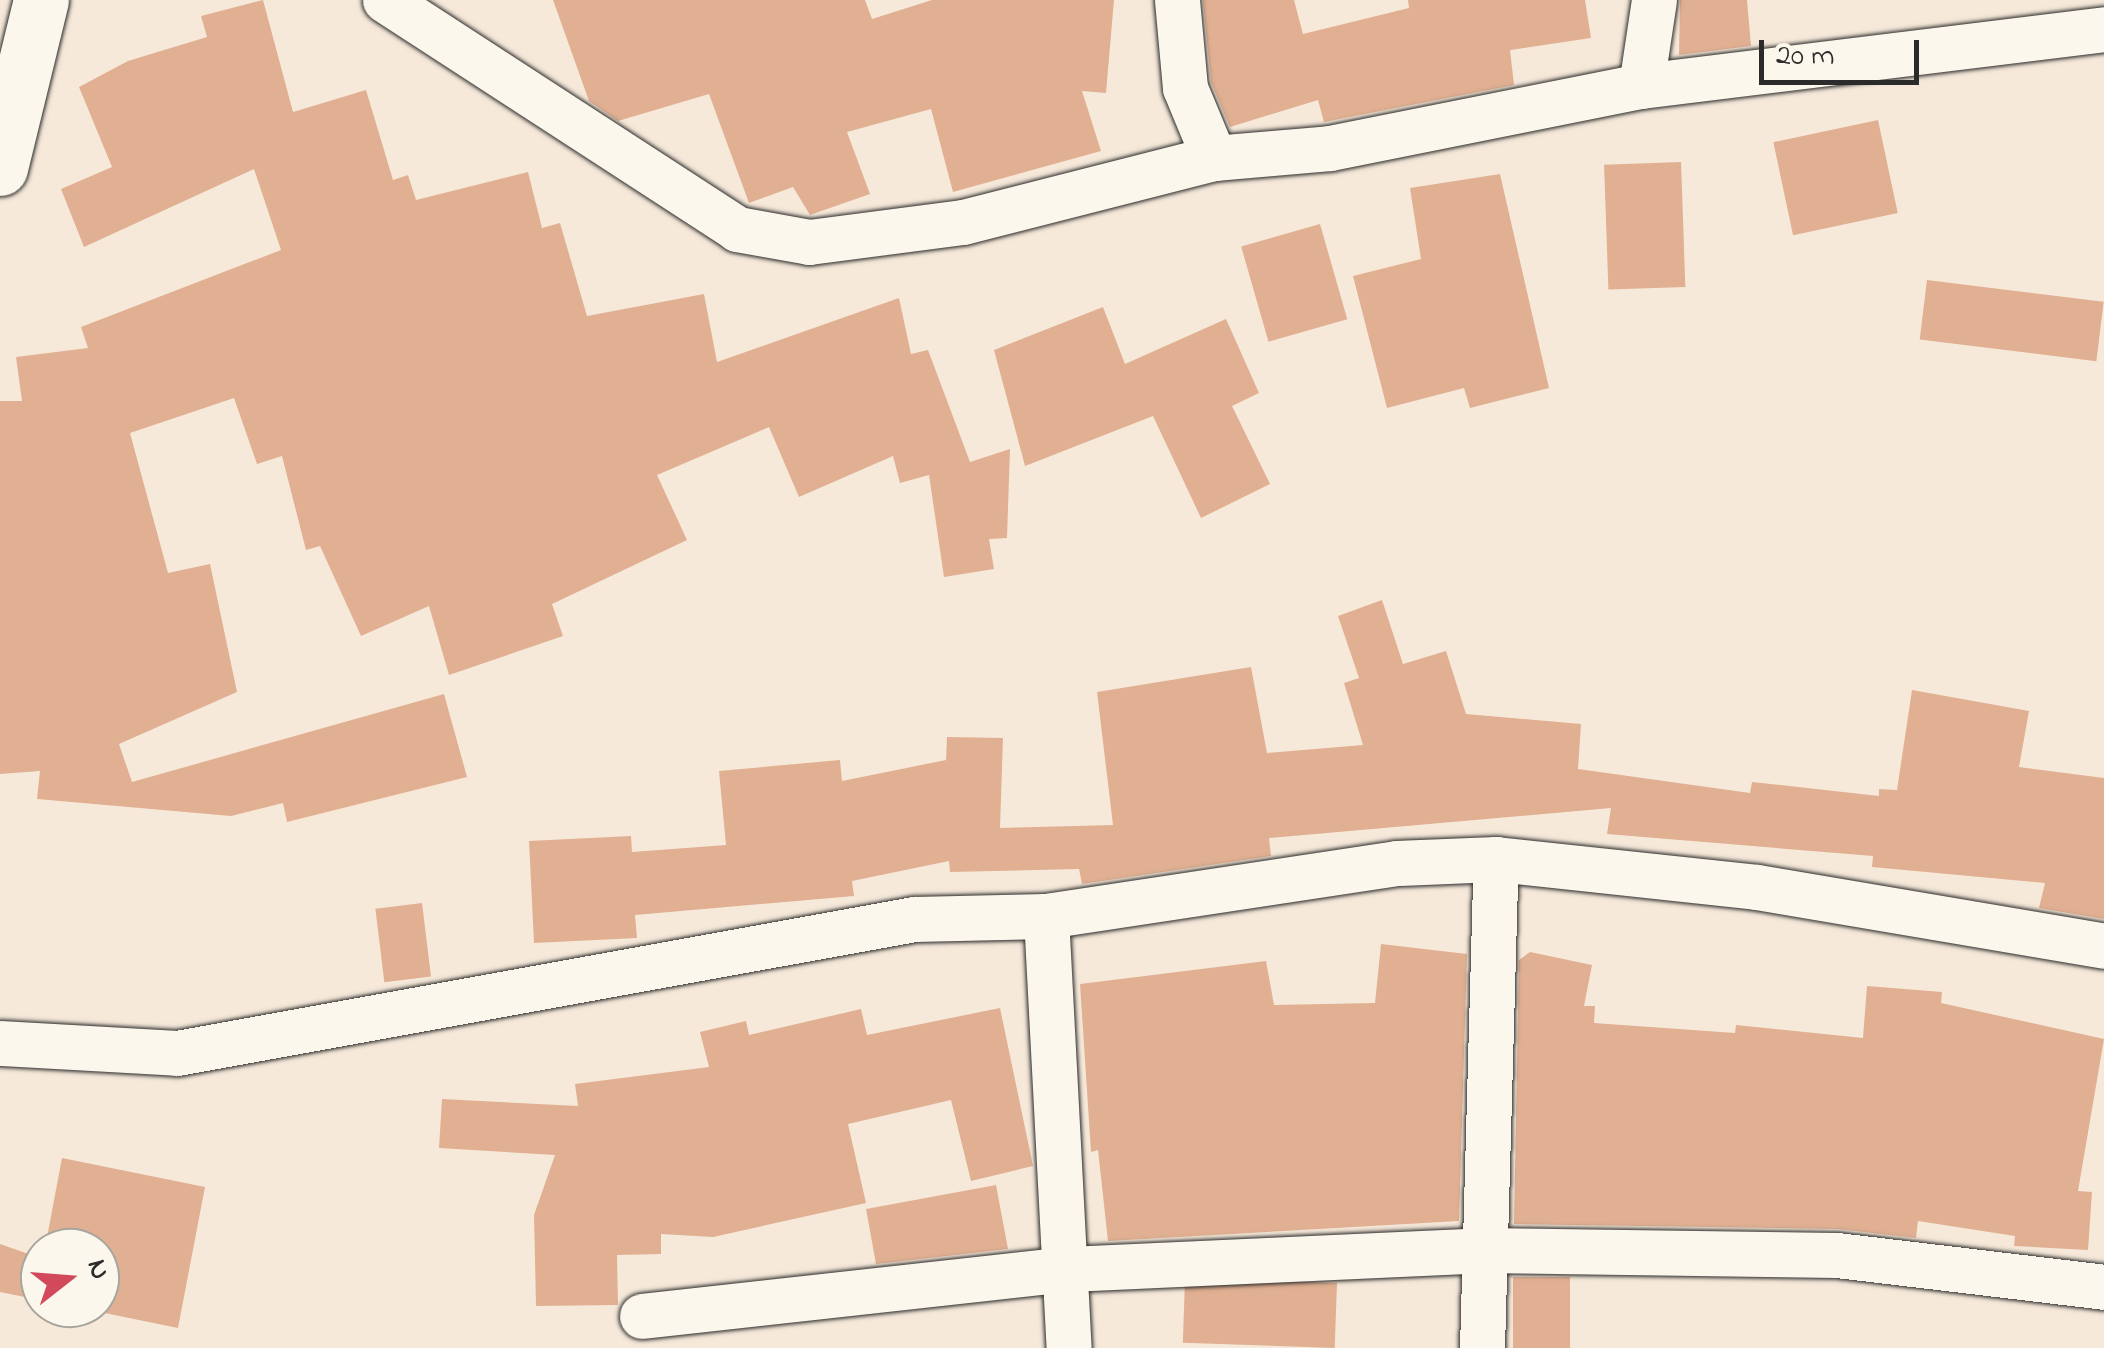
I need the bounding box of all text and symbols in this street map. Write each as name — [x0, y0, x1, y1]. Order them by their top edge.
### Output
scale bar — [1764, 20, 1924, 82]
text: 20 m — [1776, 35, 1835, 79]
north arrow — [20, 1228, 120, 1328]
text: N — [75, 1255, 120, 1285]

